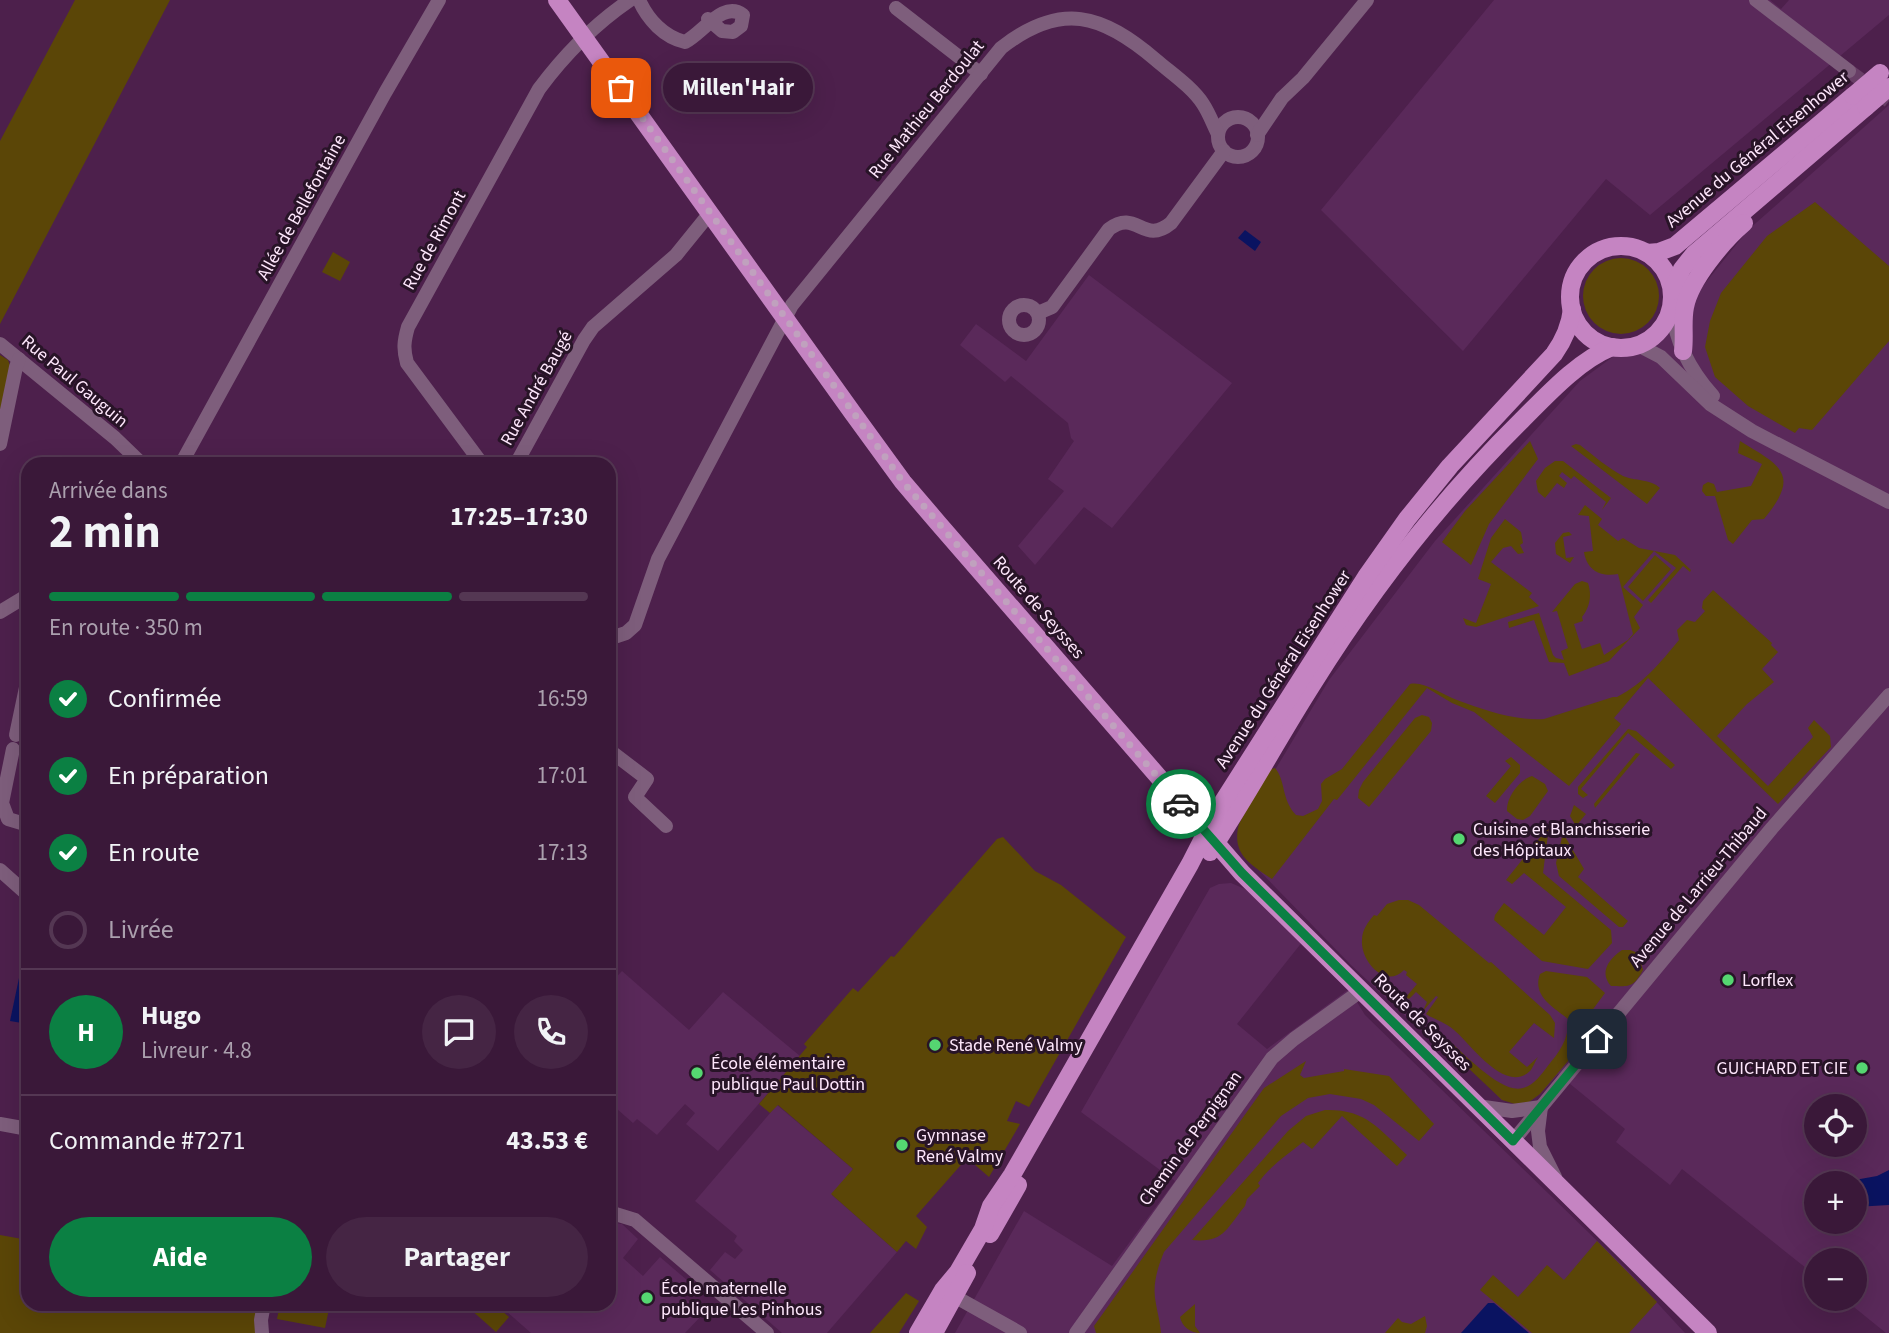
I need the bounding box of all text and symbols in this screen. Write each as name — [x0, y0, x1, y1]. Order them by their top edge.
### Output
street label: Rue Mathieu Berdoulat — [863, 35, 990, 184]
pin — [591, 58, 651, 118]
callout: Millen'Hair — [663, 64, 814, 112]
street label: Avenue du Général Eisenhower — [1660, 65, 1855, 234]
icon: bag — [602, 69, 640, 107]
text: Millen'Hair — [682, 71, 794, 104]
street label: Allée de Bellefontaine — [251, 130, 352, 285]
street label: Rue de Rimont — [397, 186, 472, 295]
street label: Rue André Baugé — [494, 326, 578, 450]
street label: Rue Paul Gauguin — [16, 329, 133, 433]
text: Arrivée dans — [49, 474, 168, 507]
text: 17:25–17:30 — [450, 498, 588, 535]
text: 2 min — [49, 500, 161, 565]
street label: Route de Seysses — [987, 550, 1090, 664]
street label: Avenue du Général Eisenhower — [1210, 565, 1358, 773]
text: En route · 350 m — [49, 611, 203, 644]
icon: check — [49, 680, 87, 718]
text: Confirmée — [108, 680, 222, 717]
text: 16:59 — [537, 682, 588, 715]
icon: check — [49, 757, 87, 795]
text: En préparation — [108, 757, 269, 794]
text: 17:01 — [537, 759, 588, 792]
courier — [1146, 769, 1216, 839]
icon: car — [1162, 785, 1200, 823]
street label: Avenue de Larrieu-Thibaud — [1624, 802, 1773, 973]
place label: Cuisine et Blanchisserie des Hôpitaux — [1473, 817, 1650, 863]
marker: Cuisine et Blanchisserie des Hôpitaux — [1451, 831, 1467, 847]
icon: check — [49, 834, 87, 872]
text: En route — [108, 834, 199, 871]
text: 17:13 — [537, 836, 588, 869]
text: Livrée — [108, 911, 174, 948]
street label: Route de Seysses — [1368, 968, 1477, 1077]
place label: Lorflex — [1742, 968, 1793, 993]
marker: Lorflex — [1720, 972, 1736, 988]
button: chat — [422, 995, 496, 1069]
button: phone — [514, 995, 588, 1069]
text: Hugo — [141, 997, 201, 1034]
pin — [1567, 1009, 1627, 1069]
text: H — [77, 1014, 95, 1051]
icon: home — [1578, 1020, 1616, 1058]
place label: Stade René Valmy — [949, 1033, 1083, 1058]
text: Livreur · 4.8 — [141, 1034, 252, 1067]
marker: Stade René Valmy — [927, 1037, 943, 1053]
place label: École élémentaire publique Paul Dottin — [711, 1051, 865, 1097]
place label: GUICHARD ET CIE — [1717, 1056, 1848, 1081]
marker: GUICHARD ET CIE — [1854, 1060, 1870, 1076]
marker: École élémentaire publique Paul Dottin — [689, 1065, 705, 1081]
street label: Chemin de Perpignan — [1133, 1066, 1248, 1211]
map controls — [1804, 1094, 1867, 1311]
button: locate — [1804, 1094, 1867, 1157]
text: Commande #7271 — [49, 1122, 246, 1159]
text: 43.53 € — [506, 1122, 588, 1159]
place label: Gymnase René Valmy — [916, 1123, 1004, 1169]
marker: Gymnase René Valmy — [894, 1137, 910, 1153]
button: + — [1804, 1171, 1867, 1234]
button: Aide — [49, 1217, 312, 1297]
button: Partager — [326, 1217, 588, 1297]
button: − — [1804, 1248, 1867, 1311]
place label: École maternelle publique Les Pinhous — [661, 1276, 822, 1322]
marker: École maternelle publique Les Pinhous — [639, 1290, 655, 1306]

